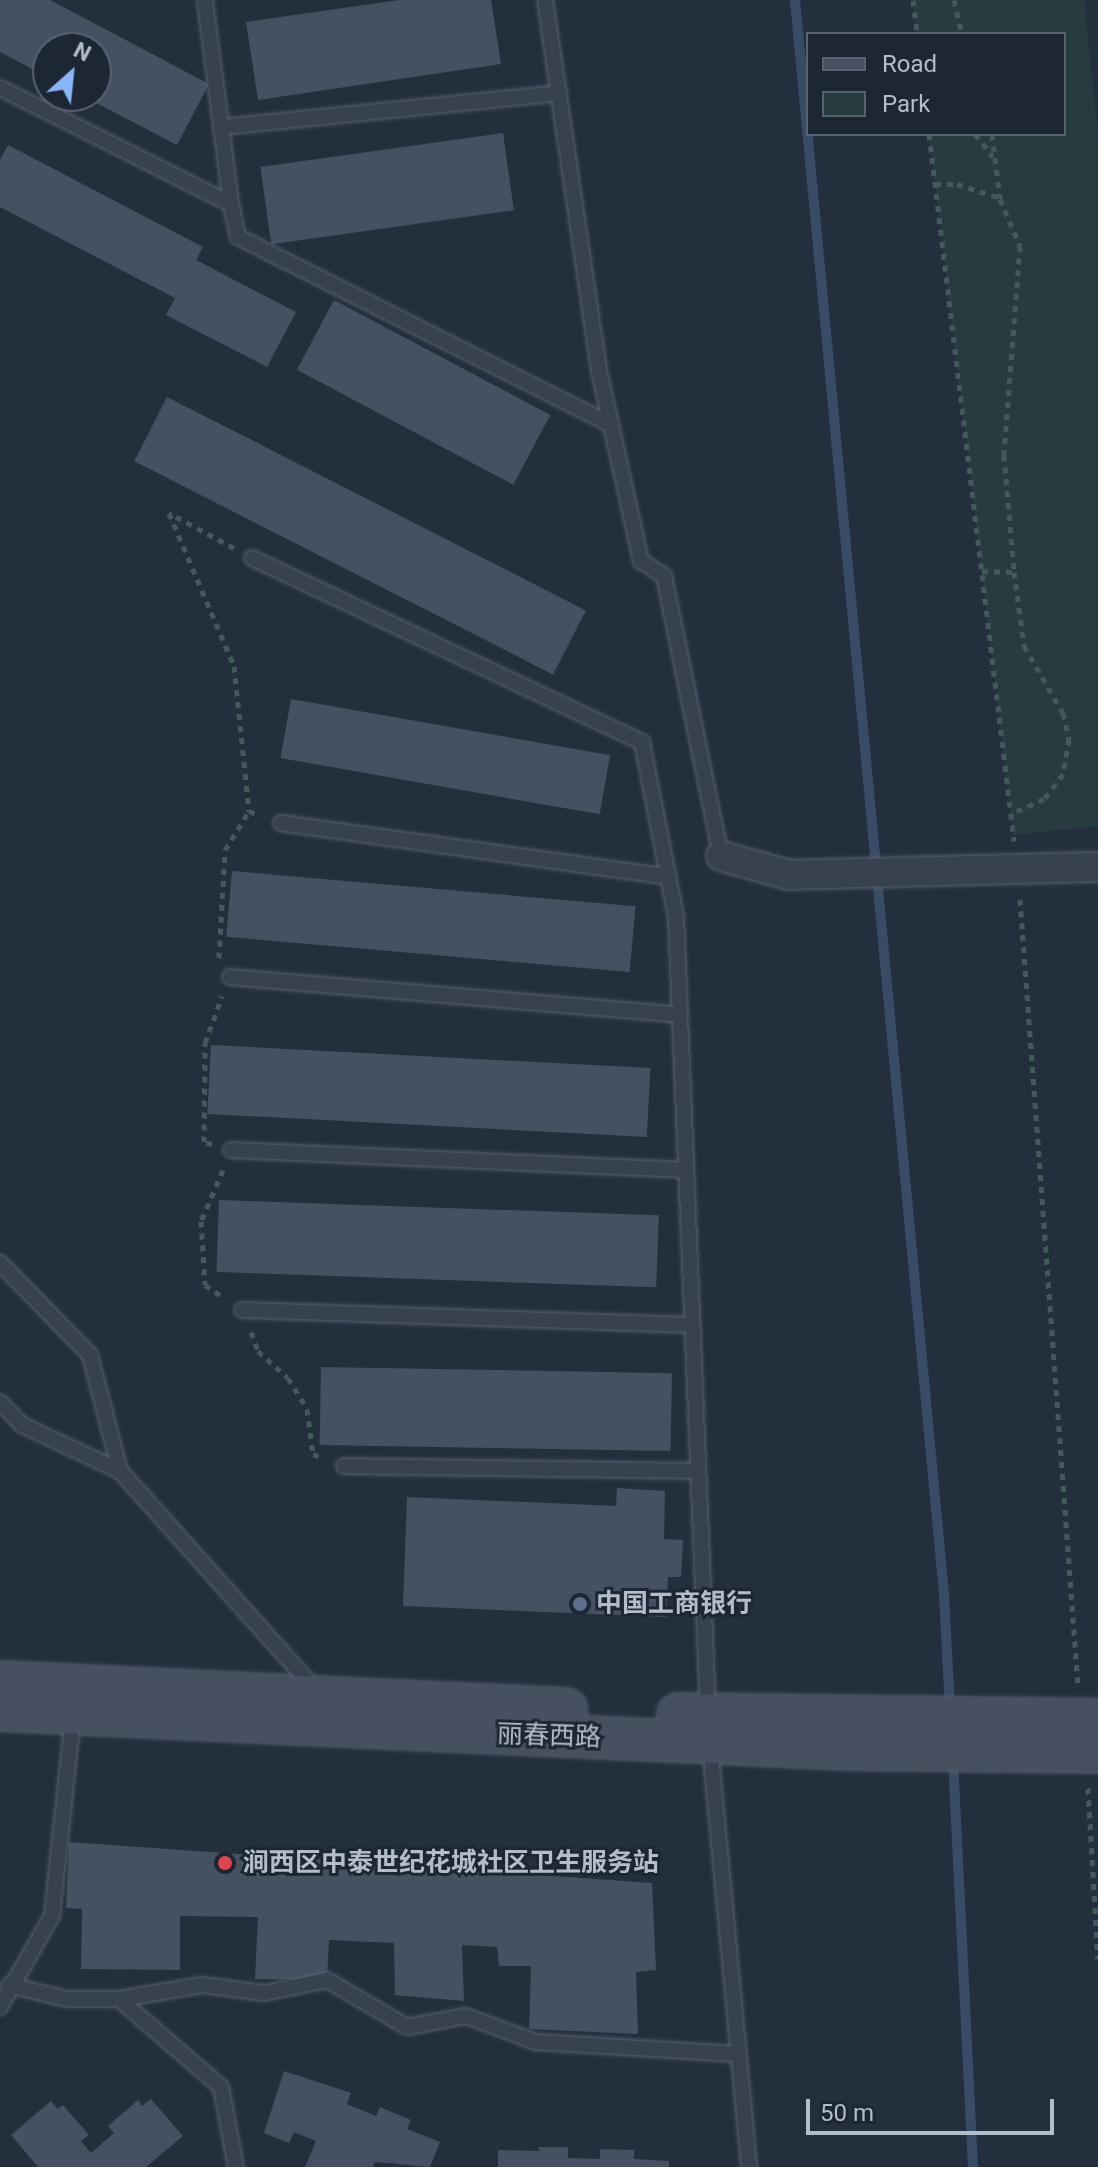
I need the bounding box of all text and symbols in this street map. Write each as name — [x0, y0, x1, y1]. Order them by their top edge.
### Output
north arrow — [32, 32, 112, 112]
legend — [806, 32, 1066, 136]
text: N — [70, 37, 95, 67]
text: Road — [882, 50, 937, 78]
text: Park — [882, 90, 930, 118]
place label: 中国工商银行 — [596, 1588, 752, 1620]
marker: 中国工商银行 — [571, 1595, 589, 1613]
street label: 丽春西路 — [496, 1719, 602, 1753]
place label: 涧西区中泰世纪花城社区卫生服务站 — [243, 1847, 659, 1879]
marker: 涧西区中泰世纪花城社区卫生服务站 — [214, 1852, 236, 1874]
scale bar — [810, 2083, 1058, 2133]
text: 50 m — [820, 2099, 874, 2127]

